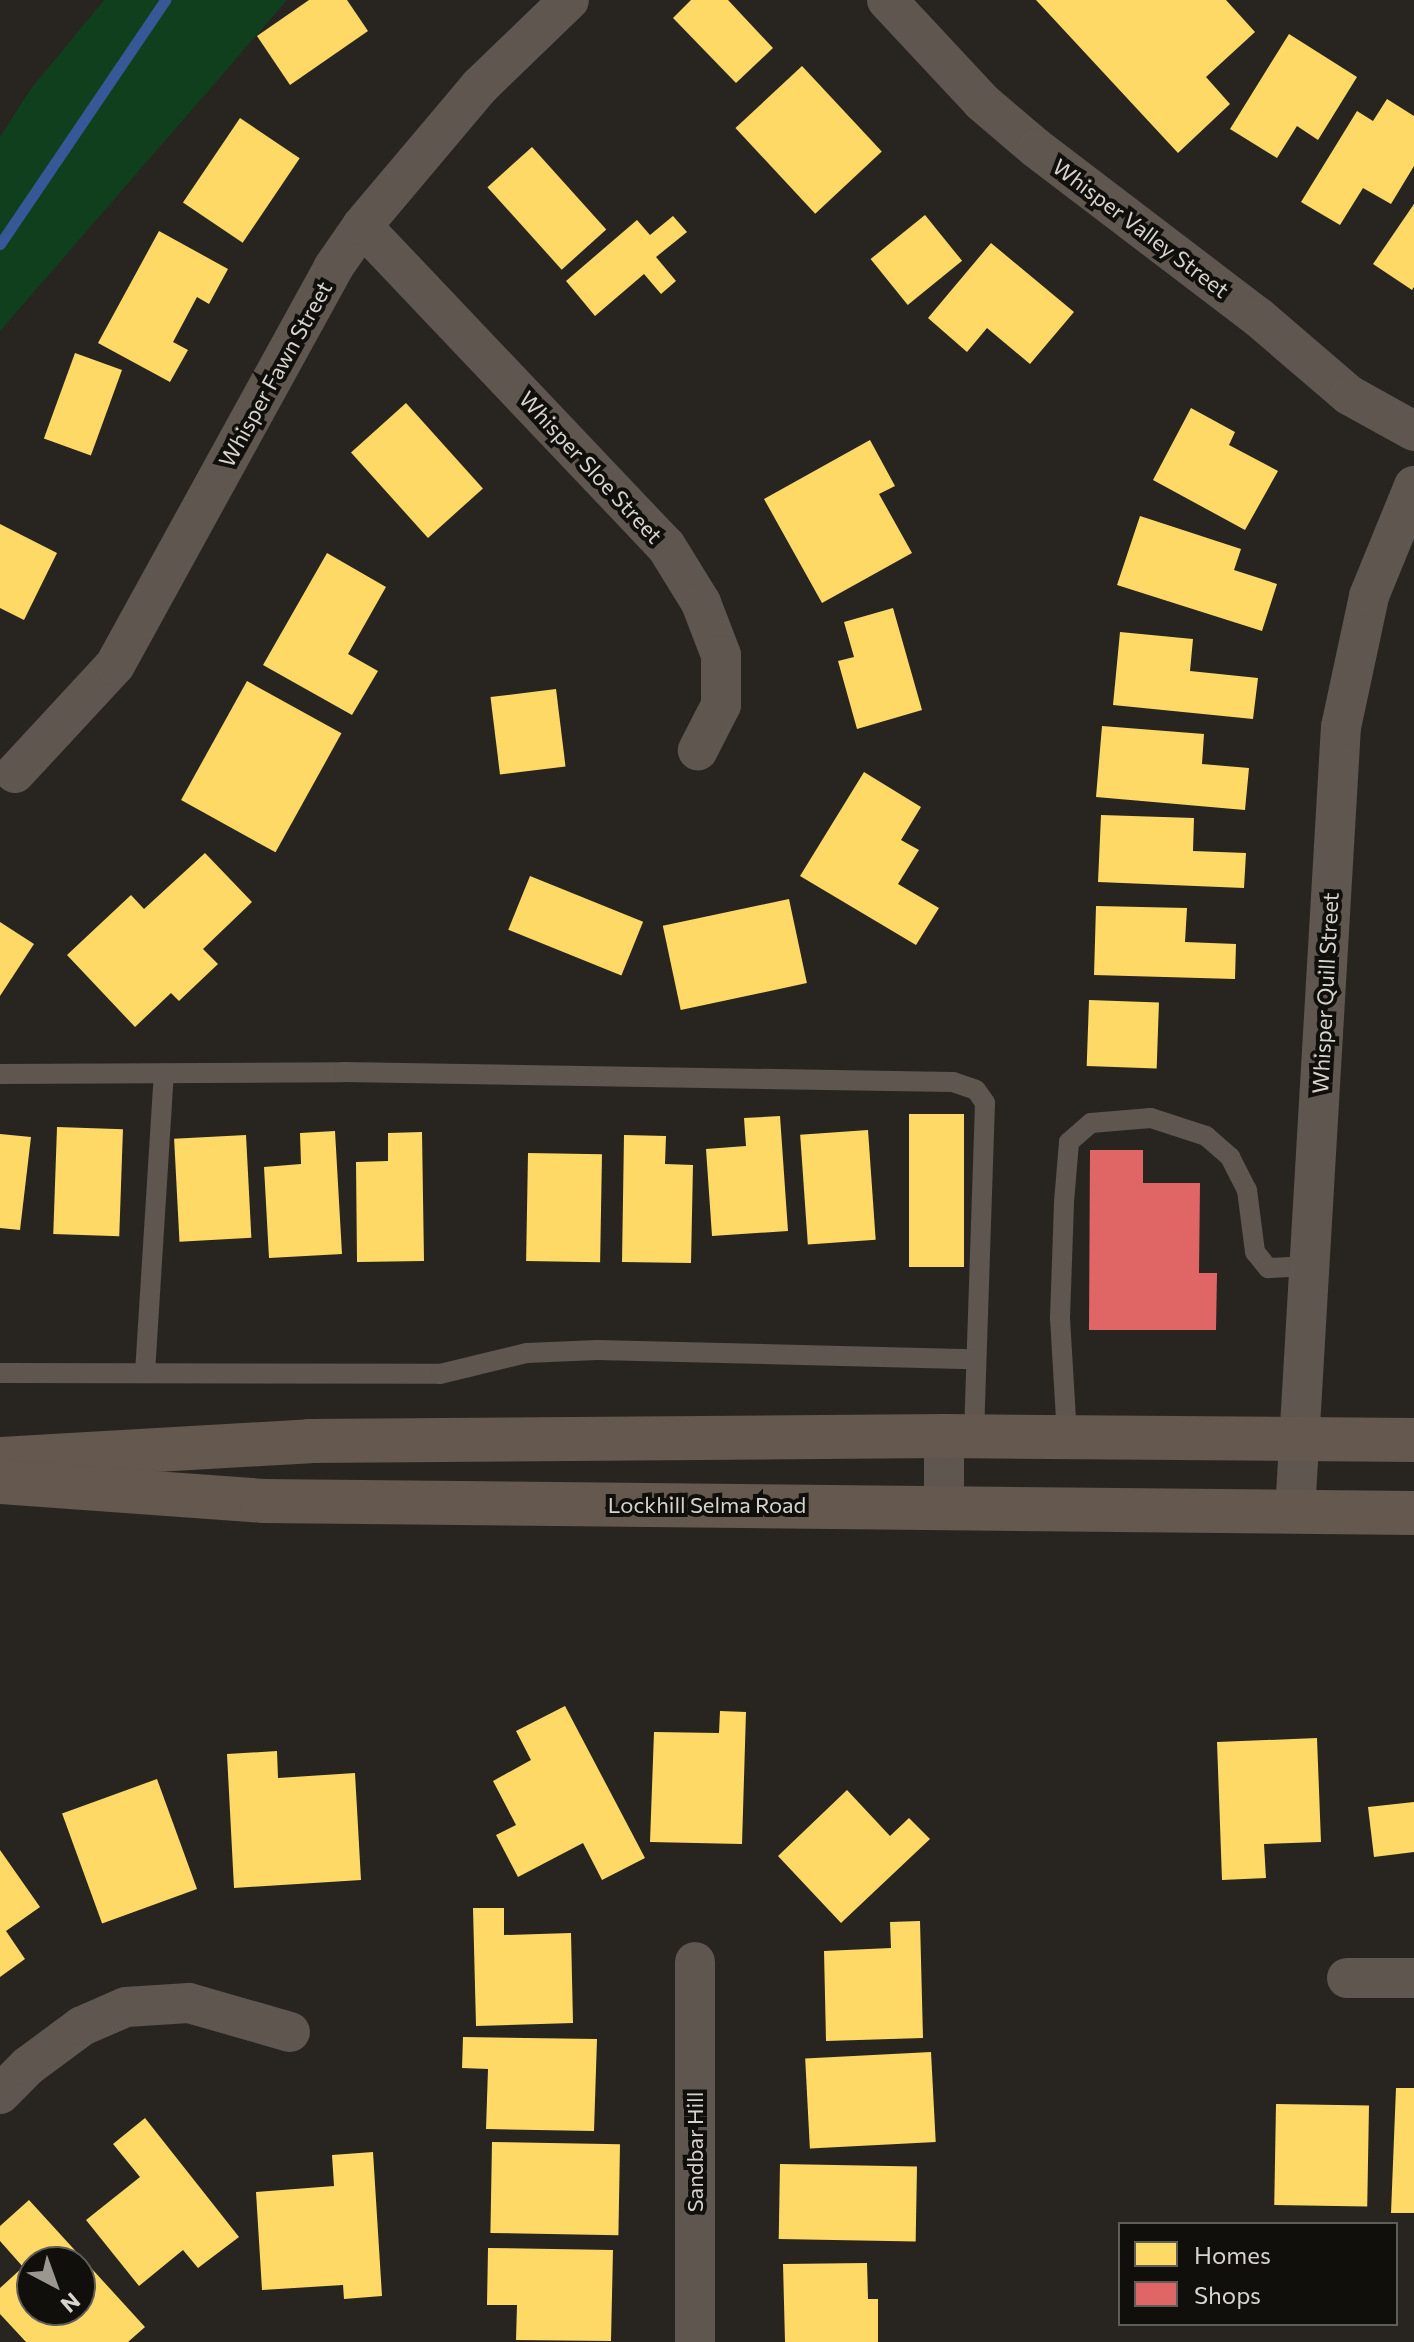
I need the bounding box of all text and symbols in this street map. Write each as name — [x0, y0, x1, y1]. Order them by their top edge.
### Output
street label: Whisper Valley Street — [1048, 153, 1234, 303]
street label: Whisper Fawn Street — [213, 276, 337, 472]
street label: Whisper Sloe Street — [514, 386, 668, 548]
street label: Whisper Quill Street — [1307, 892, 1343, 1094]
street label: Lockhill Selma Road — [608, 1492, 806, 1518]
street label: Sandbar Hill — [682, 2092, 708, 2212]
legend — [1118, 2222, 1398, 2326]
text: Homes — [1194, 2240, 1271, 2269]
north arrow — [16, 2246, 96, 2326]
text: Shops — [1194, 2280, 1261, 2309]
text: N — [56, 2287, 86, 2319]

